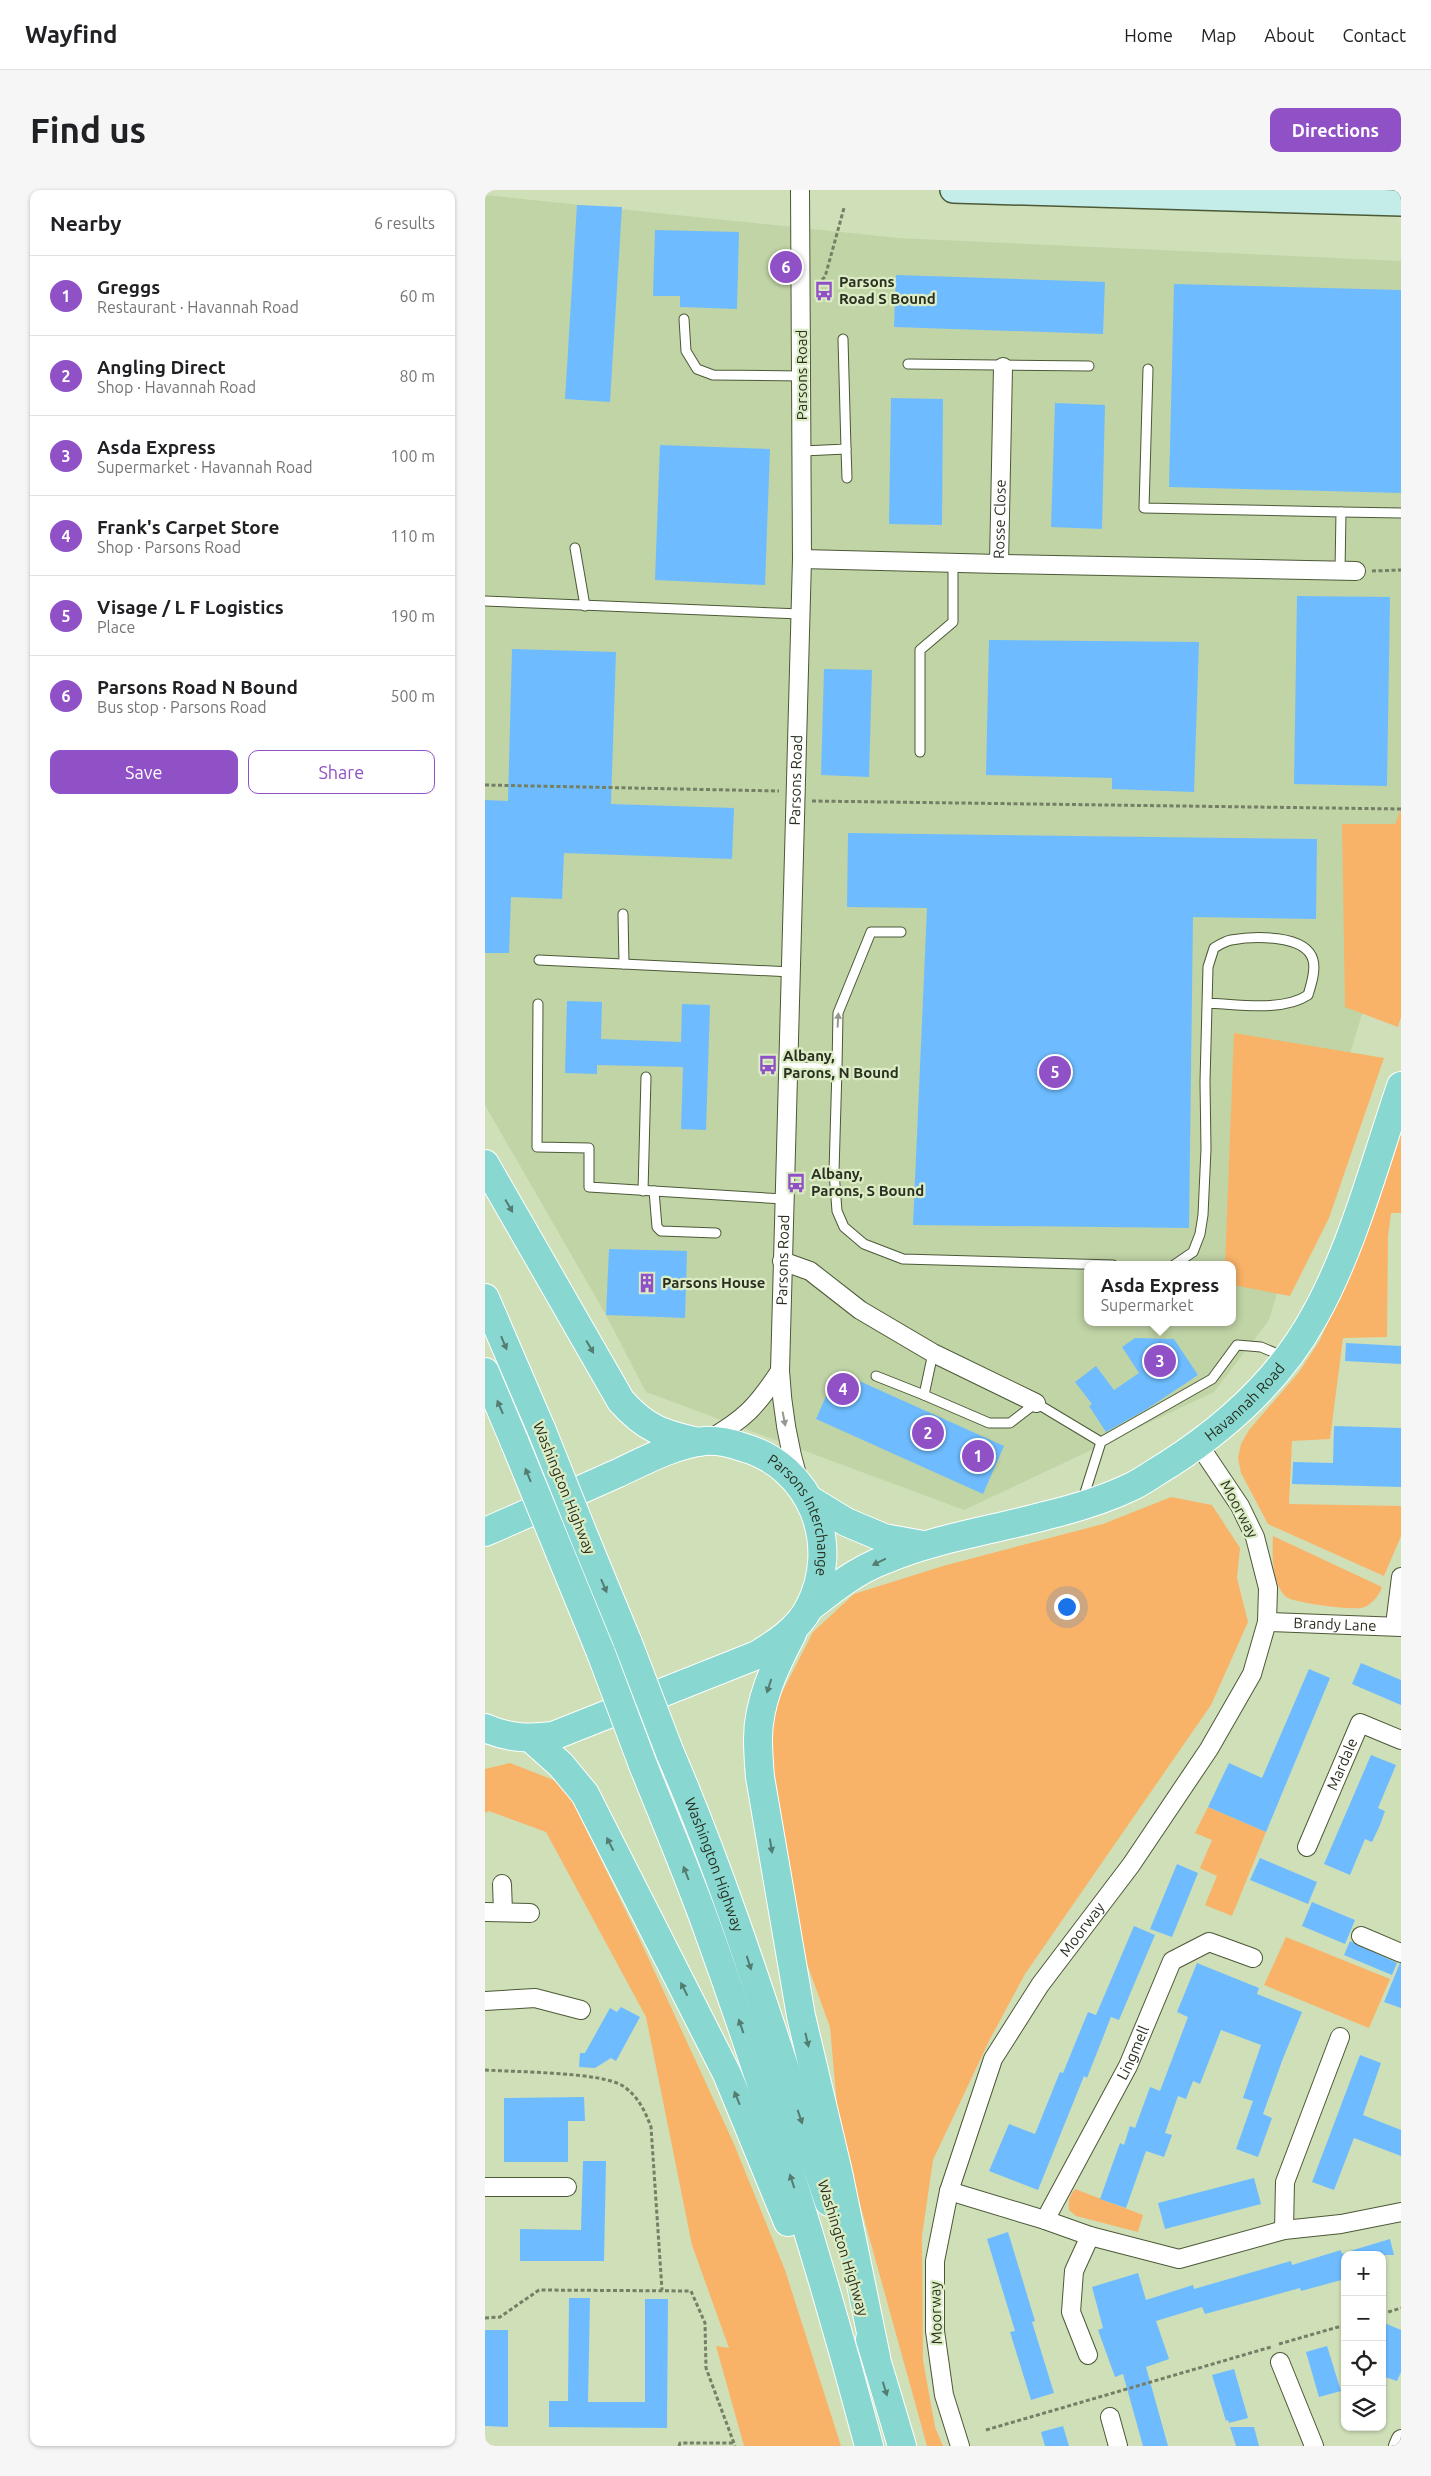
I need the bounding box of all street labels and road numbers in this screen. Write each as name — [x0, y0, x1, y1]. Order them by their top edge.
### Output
street label: Parsons Road — [793, 330, 810, 420]
street label: Rosse Close — [990, 479, 1009, 559]
street label: Parsons Road — [786, 735, 805, 826]
street label: Parsons Road — [773, 1214, 792, 1305]
street label: Havannah Road — [1201, 1360, 1288, 1444]
street label: Washington Highway — [530, 1419, 599, 1557]
street label: Parsons Interchange — [765, 1451, 831, 1578]
street label: Moorway — [1217, 1477, 1262, 1541]
street label: Brandy Lane — [1293, 1614, 1377, 1634]
street label: Mardale — [1323, 1735, 1361, 1793]
street label: Washington Highway — [681, 1795, 747, 1934]
street label: Moorway — [1056, 1899, 1108, 1959]
street label: Lingmell — [1113, 2023, 1152, 2083]
street label: Washington Highway — [815, 2178, 872, 2318]
street label: Moorway — [926, 2281, 945, 2345]

